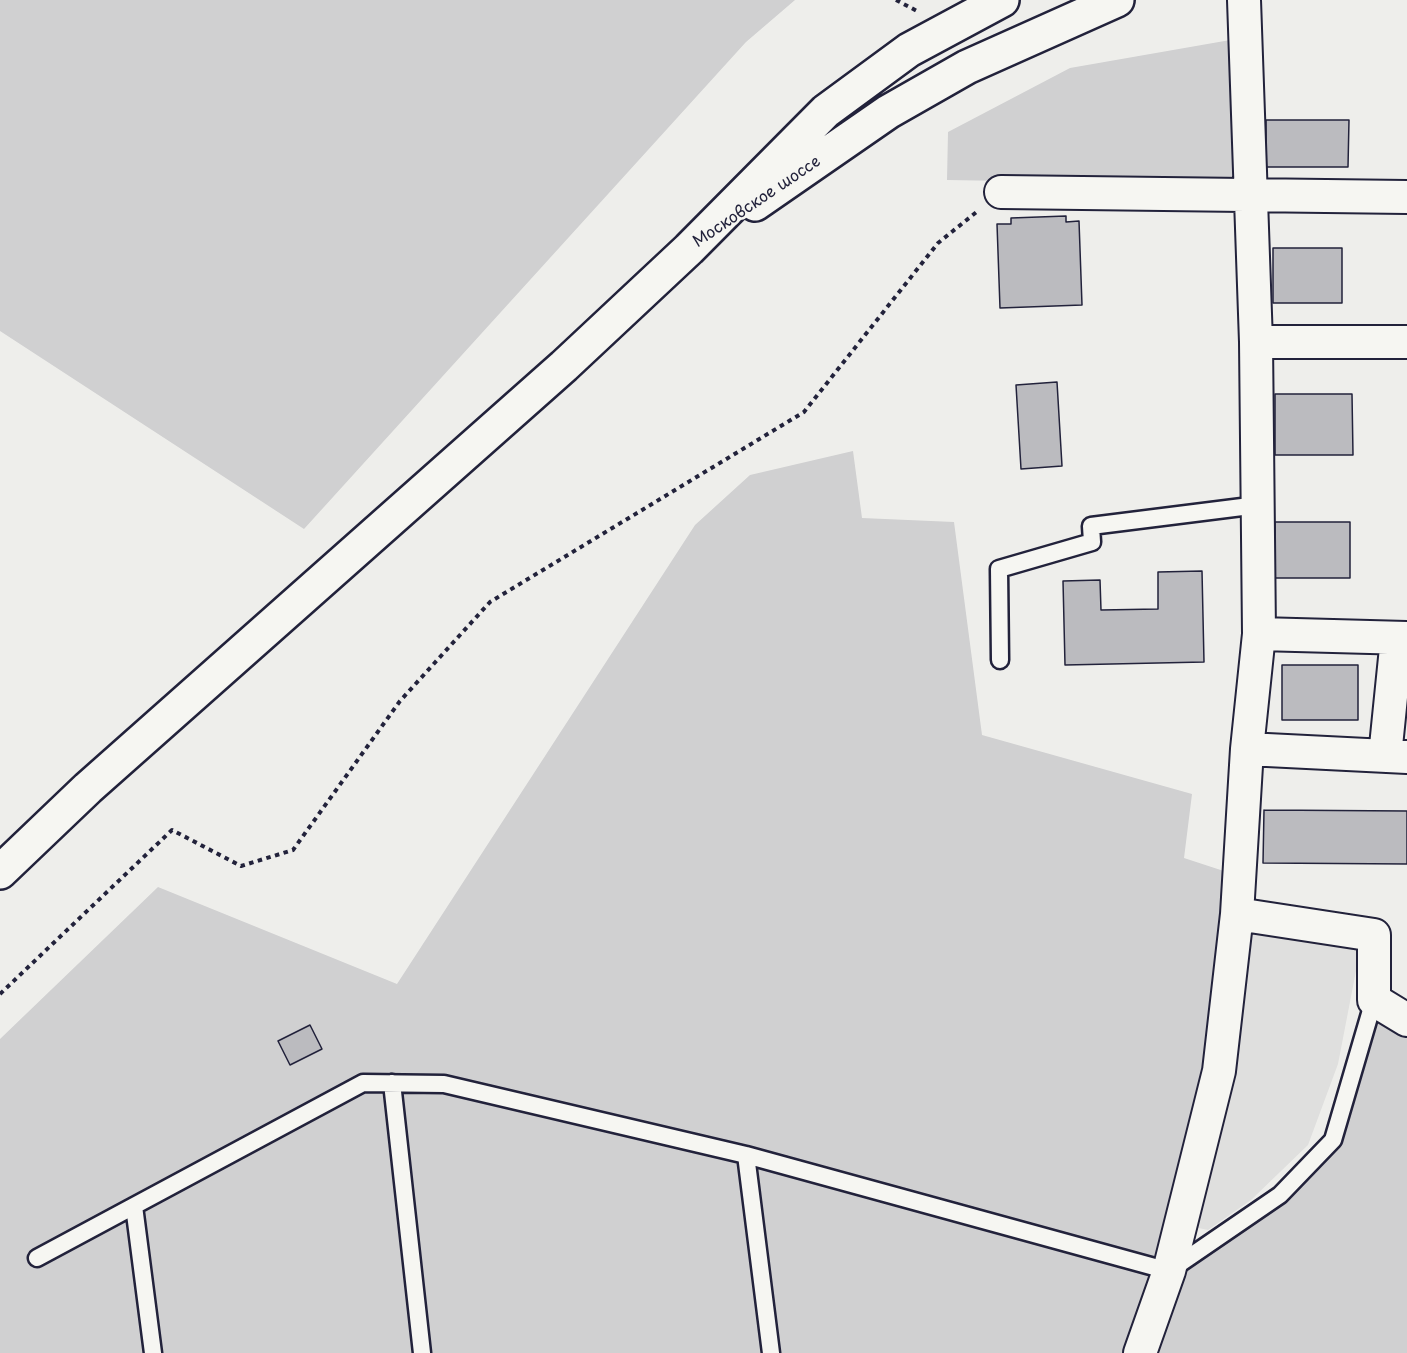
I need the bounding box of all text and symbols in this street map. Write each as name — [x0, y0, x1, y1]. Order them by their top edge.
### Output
street label: Московское шоссе — [690, 152, 824, 252]

